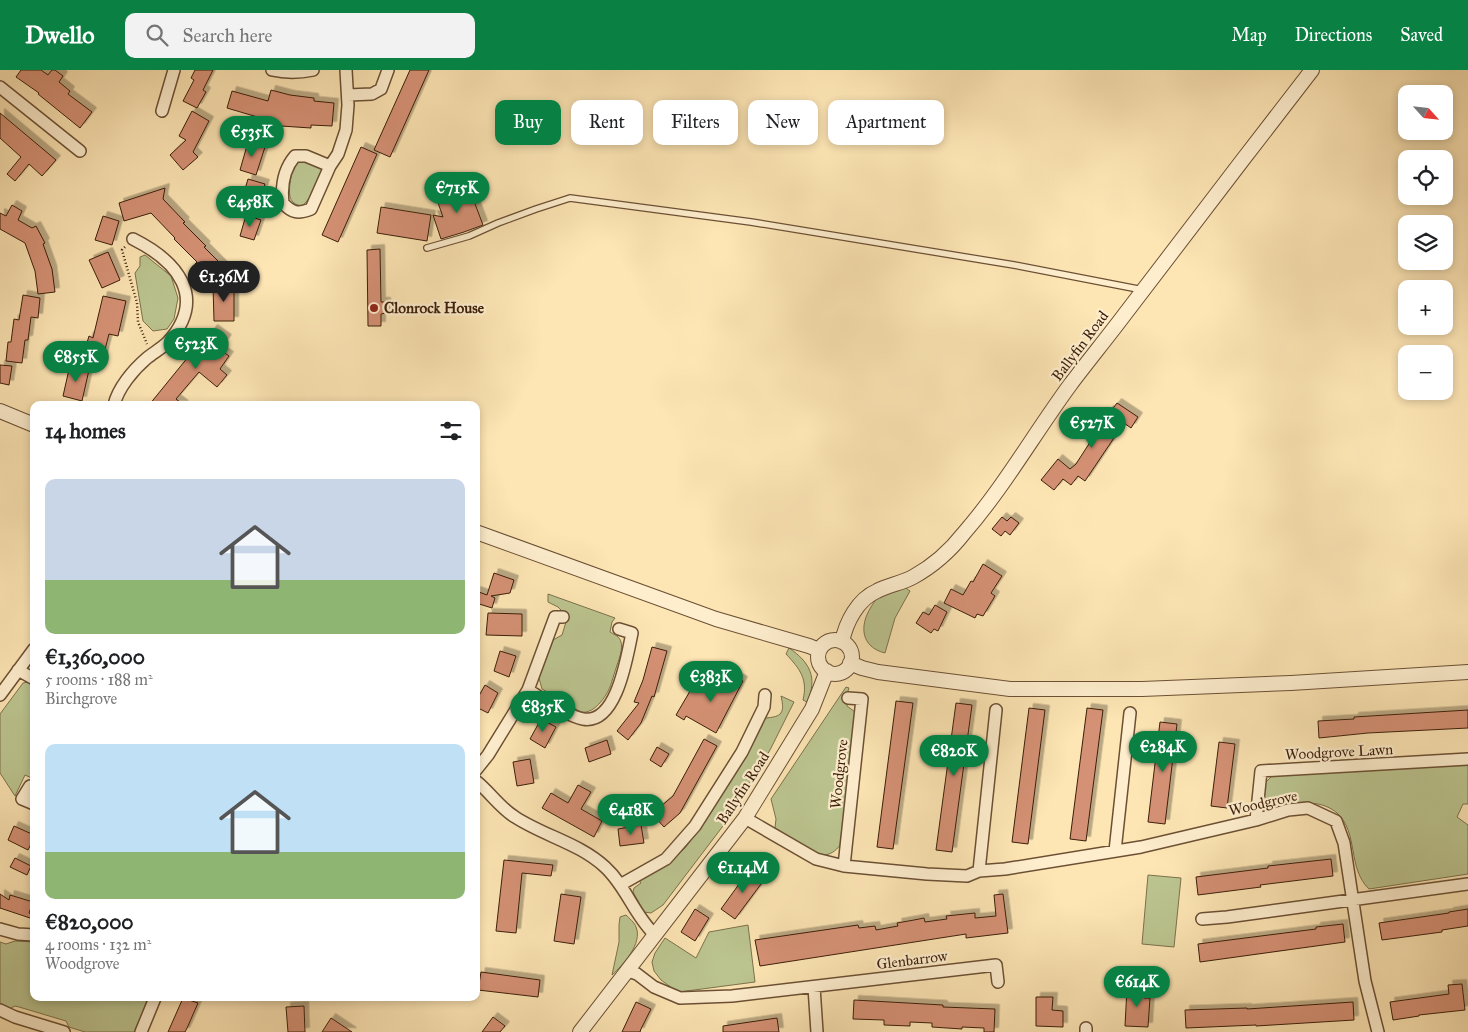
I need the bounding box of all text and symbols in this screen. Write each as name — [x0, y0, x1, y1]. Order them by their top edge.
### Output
search box — [125, 13, 475, 58]
text: Dwello — [25, 20, 95, 50]
icon: search — [143, 21, 171, 49]
text: Search here — [183, 24, 273, 47]
text: Map — [1231, 24, 1267, 46]
text: Directions — [1295, 24, 1372, 46]
text: Saved — [1400, 24, 1443, 46]
north arrow — [1398, 85, 1452, 140]
map controls — [1398, 85, 1453, 400]
chip: Buy — [495, 100, 561, 145]
chip: Rent — [571, 100, 643, 145]
chip: Filters — [653, 100, 738, 145]
chip: New — [748, 100, 818, 145]
chip: Apartment — [828, 100, 944, 145]
pin: €535K — [217, 116, 287, 158]
text: €535K — [231, 122, 273, 141]
button: locate — [1398, 150, 1453, 205]
pin: €715K — [422, 172, 492, 214]
text: €715K — [435, 178, 479, 197]
pin: €458K — [215, 186, 285, 228]
text: €458K — [227, 192, 273, 211]
button: layers — [1398, 215, 1453, 270]
pin: €1.36M — [183, 260, 265, 303]
text: €1.36M — [199, 267, 249, 286]
button: + — [1398, 280, 1453, 335]
place label: Clonrock House — [384, 299, 485, 317]
marker: Clonrock House — [368, 302, 380, 314]
street label: Ballyfin Road — [1048, 307, 1112, 385]
pin: €523K — [161, 328, 231, 370]
text: €523K — [175, 334, 217, 353]
pin: €855K — [41, 340, 111, 383]
button: − — [1398, 345, 1453, 400]
text: €855K — [54, 347, 98, 366]
pin: €527K — [1057, 406, 1127, 449]
text: €527K — [1070, 413, 1114, 432]
icon: filters — [437, 417, 465, 445]
text: 14 homes — [45, 418, 126, 444]
icon: home — [210, 512, 300, 602]
text: €1,360,000 — [45, 644, 145, 670]
pin: €383K — [676, 660, 746, 703]
text: €383K — [690, 667, 732, 686]
text: 5 rooms · 188 m² — [45, 670, 153, 689]
text: Birchgrove — [45, 689, 117, 708]
pin: €835K — [508, 690, 578, 733]
text: €835K — [521, 697, 565, 716]
pin: €284K — [1128, 730, 1198, 773]
pin: €820K — [919, 734, 989, 777]
text: €284K — [1140, 737, 1186, 756]
street label: Woodgrove — [826, 738, 852, 810]
street label: Woodgrove Lawn — [1284, 740, 1394, 764]
text: €820K — [931, 741, 977, 760]
street label: Ballyfin Road — [713, 748, 773, 828]
icon: home — [210, 777, 300, 867]
street label: Woodgrove — [1227, 786, 1299, 820]
pin: €418K — [596, 794, 666, 836]
text: €418K — [609, 800, 653, 819]
pin: €1.14M — [702, 852, 784, 894]
text: €1.14M — [717, 858, 769, 877]
text: €820,000 — [45, 909, 134, 935]
text: 4 rooms · 132 m² — [45, 935, 151, 954]
street label: Glenbarrow — [875, 947, 949, 973]
text: Woodgrove — [45, 954, 120, 973]
pin: €614K — [1102, 966, 1172, 1008]
text: €614K — [1115, 972, 1159, 991]

